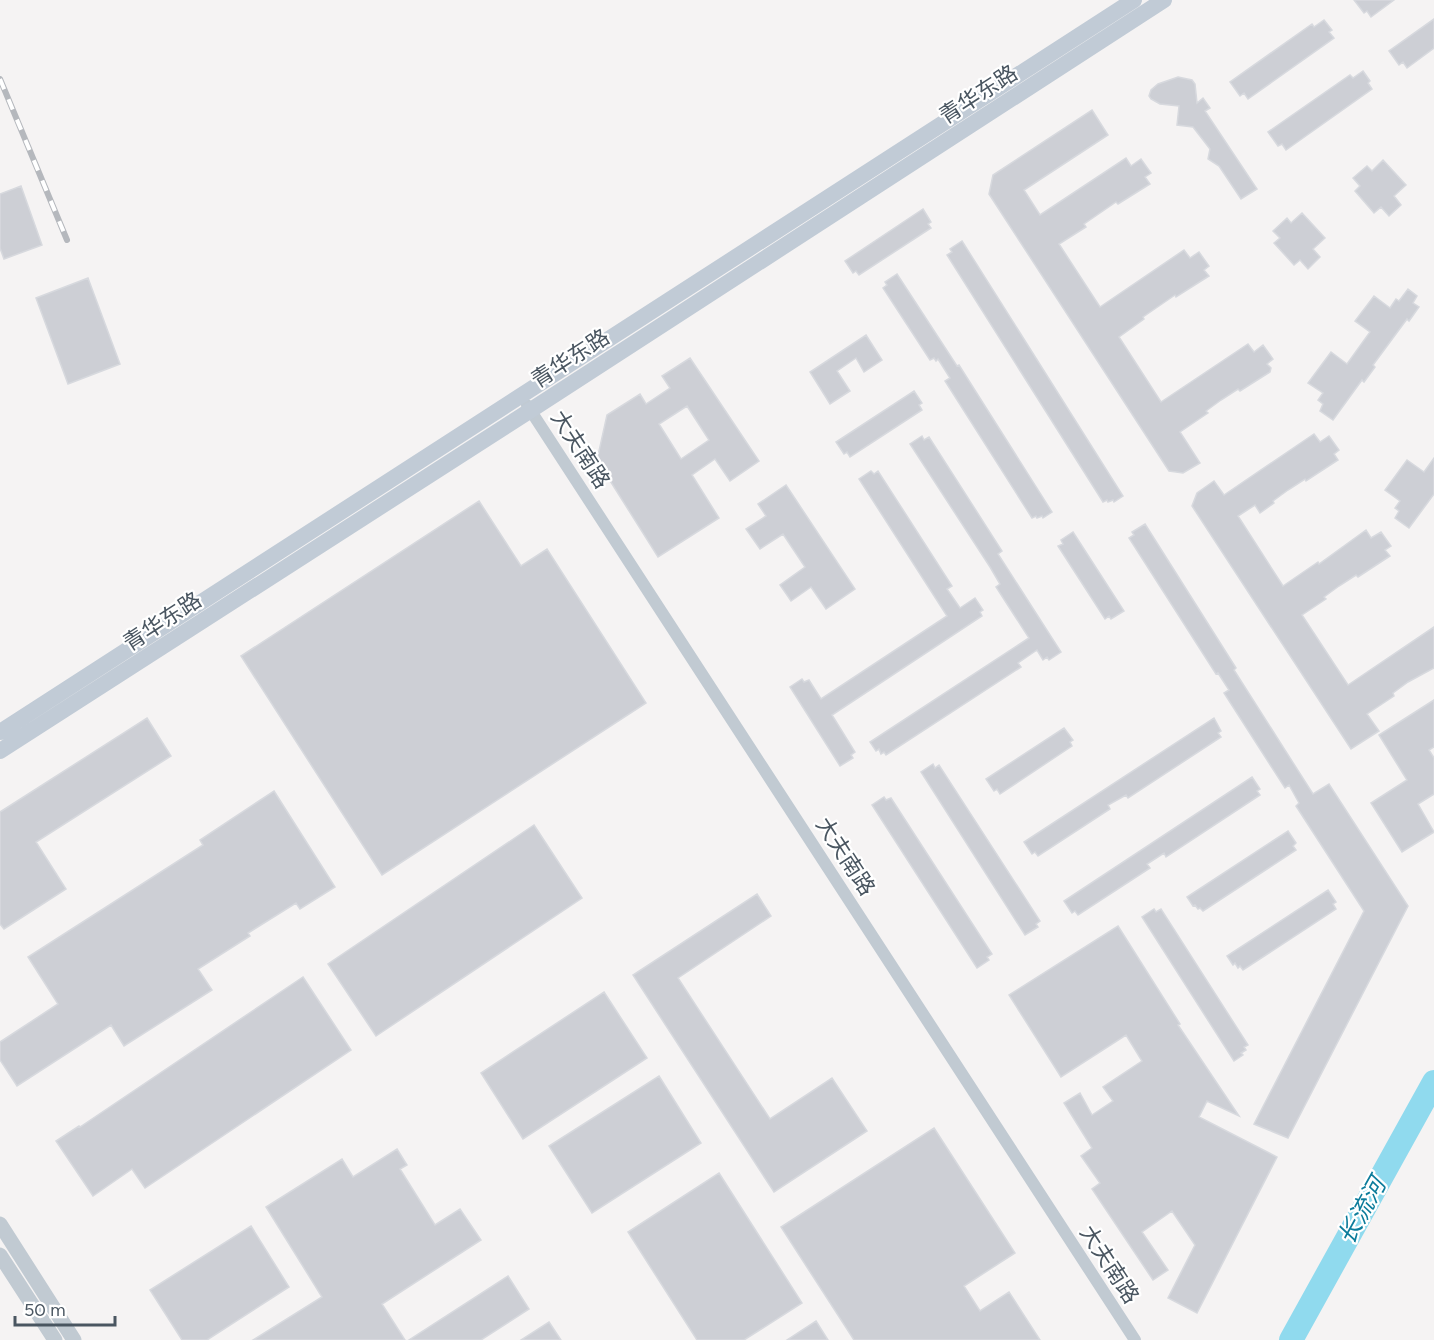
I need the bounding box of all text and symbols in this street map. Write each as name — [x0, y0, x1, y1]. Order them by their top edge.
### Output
street label: 青华东路 — [934, 59, 1023, 130]
street label: 青华东路 — [526, 323, 615, 394]
street label: 大夫南路 — [545, 405, 616, 494]
street label: 青华东路 — [118, 586, 207, 657]
street label: 大夫南路 — [810, 812, 881, 901]
water label: 长流河 — [1331, 1169, 1394, 1249]
street label: 大夫南路 — [1074, 1220, 1145, 1309]
scale bar — [15, 1289, 116, 1327]
text: 50 m — [24, 1299, 66, 1321]

